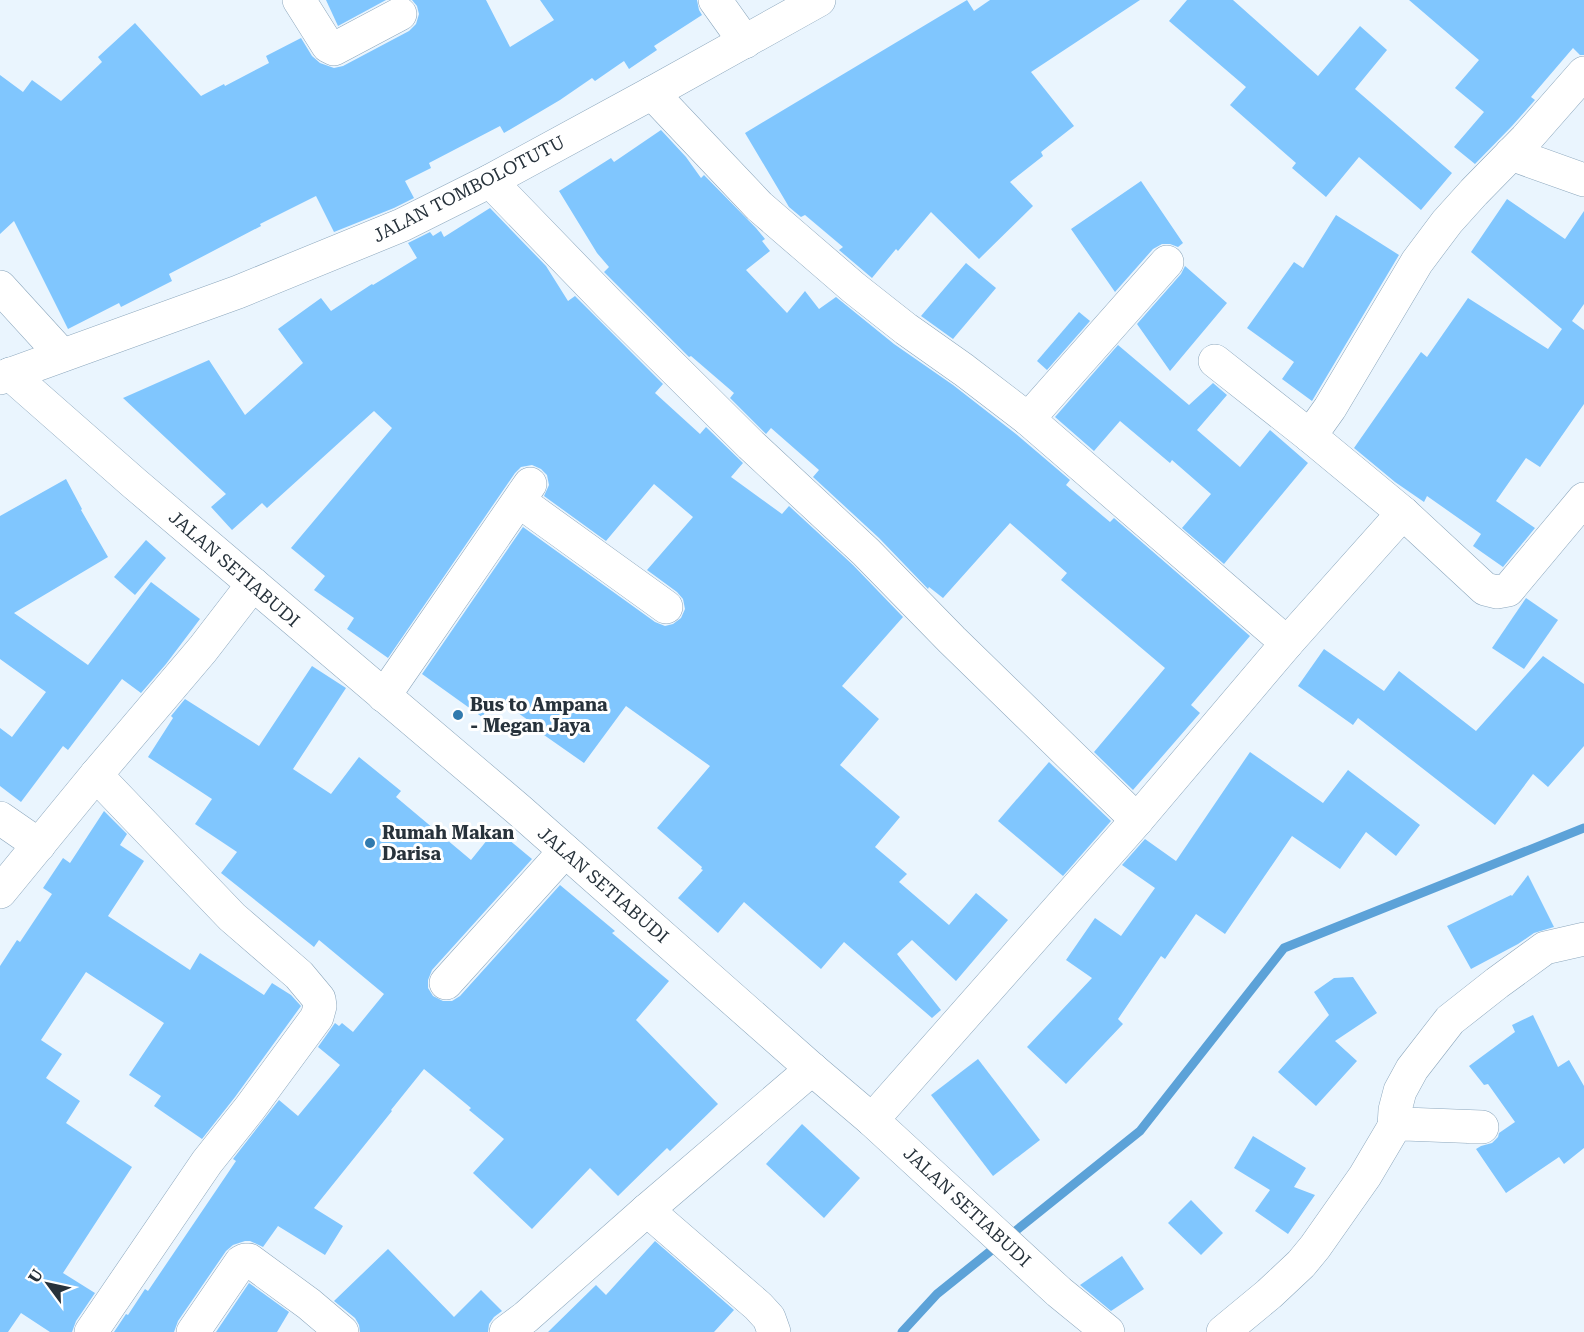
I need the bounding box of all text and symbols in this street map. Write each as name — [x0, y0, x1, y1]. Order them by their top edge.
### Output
street label: JALAN TOMBOLOTUTU — [369, 131, 568, 246]
street label: JALAN SETIABUDI — [165, 506, 304, 631]
place label: Bus to Ampana - Megan Jaya — [470, 694, 608, 736]
marker: Bus to Ampana - Megan Jaya — [451, 708, 465, 722]
place label: Rumah Makan Darisa — [382, 822, 514, 864]
street label: JALAN SETIABUDI — [534, 822, 673, 947]
marker: Rumah Makan Darisa — [363, 836, 377, 850]
street label: JALAN SETIABUDI — [899, 1142, 1035, 1271]
north arrow — [18, 1254, 78, 1314]
text: U — [25, 1266, 47, 1286]

